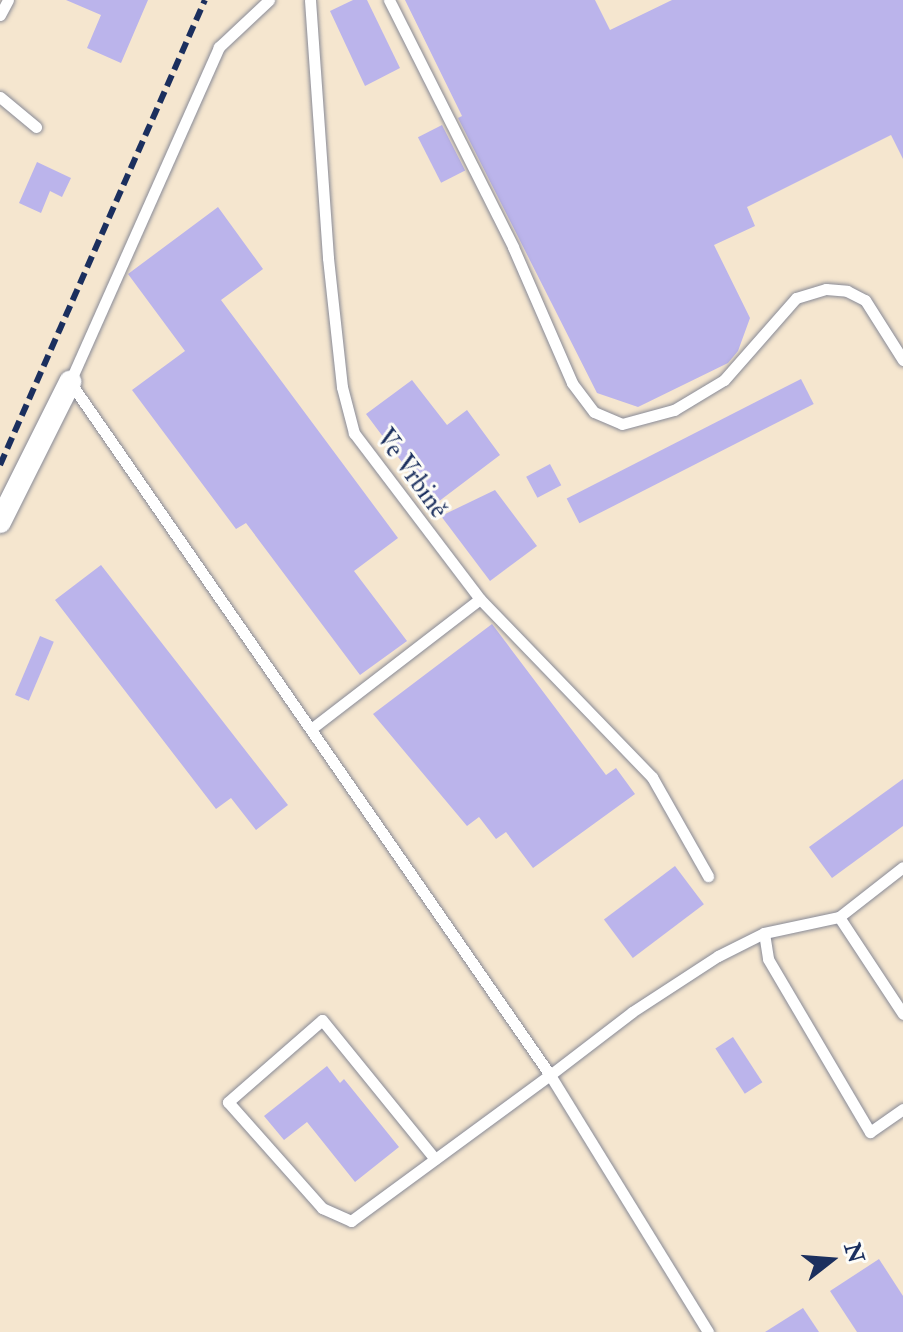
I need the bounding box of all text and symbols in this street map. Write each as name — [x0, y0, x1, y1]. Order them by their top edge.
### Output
street label: Ve Vrbině — [368, 423, 454, 525]
north arrow — [791, 1220, 871, 1300]
text: N — [838, 1239, 870, 1266]

